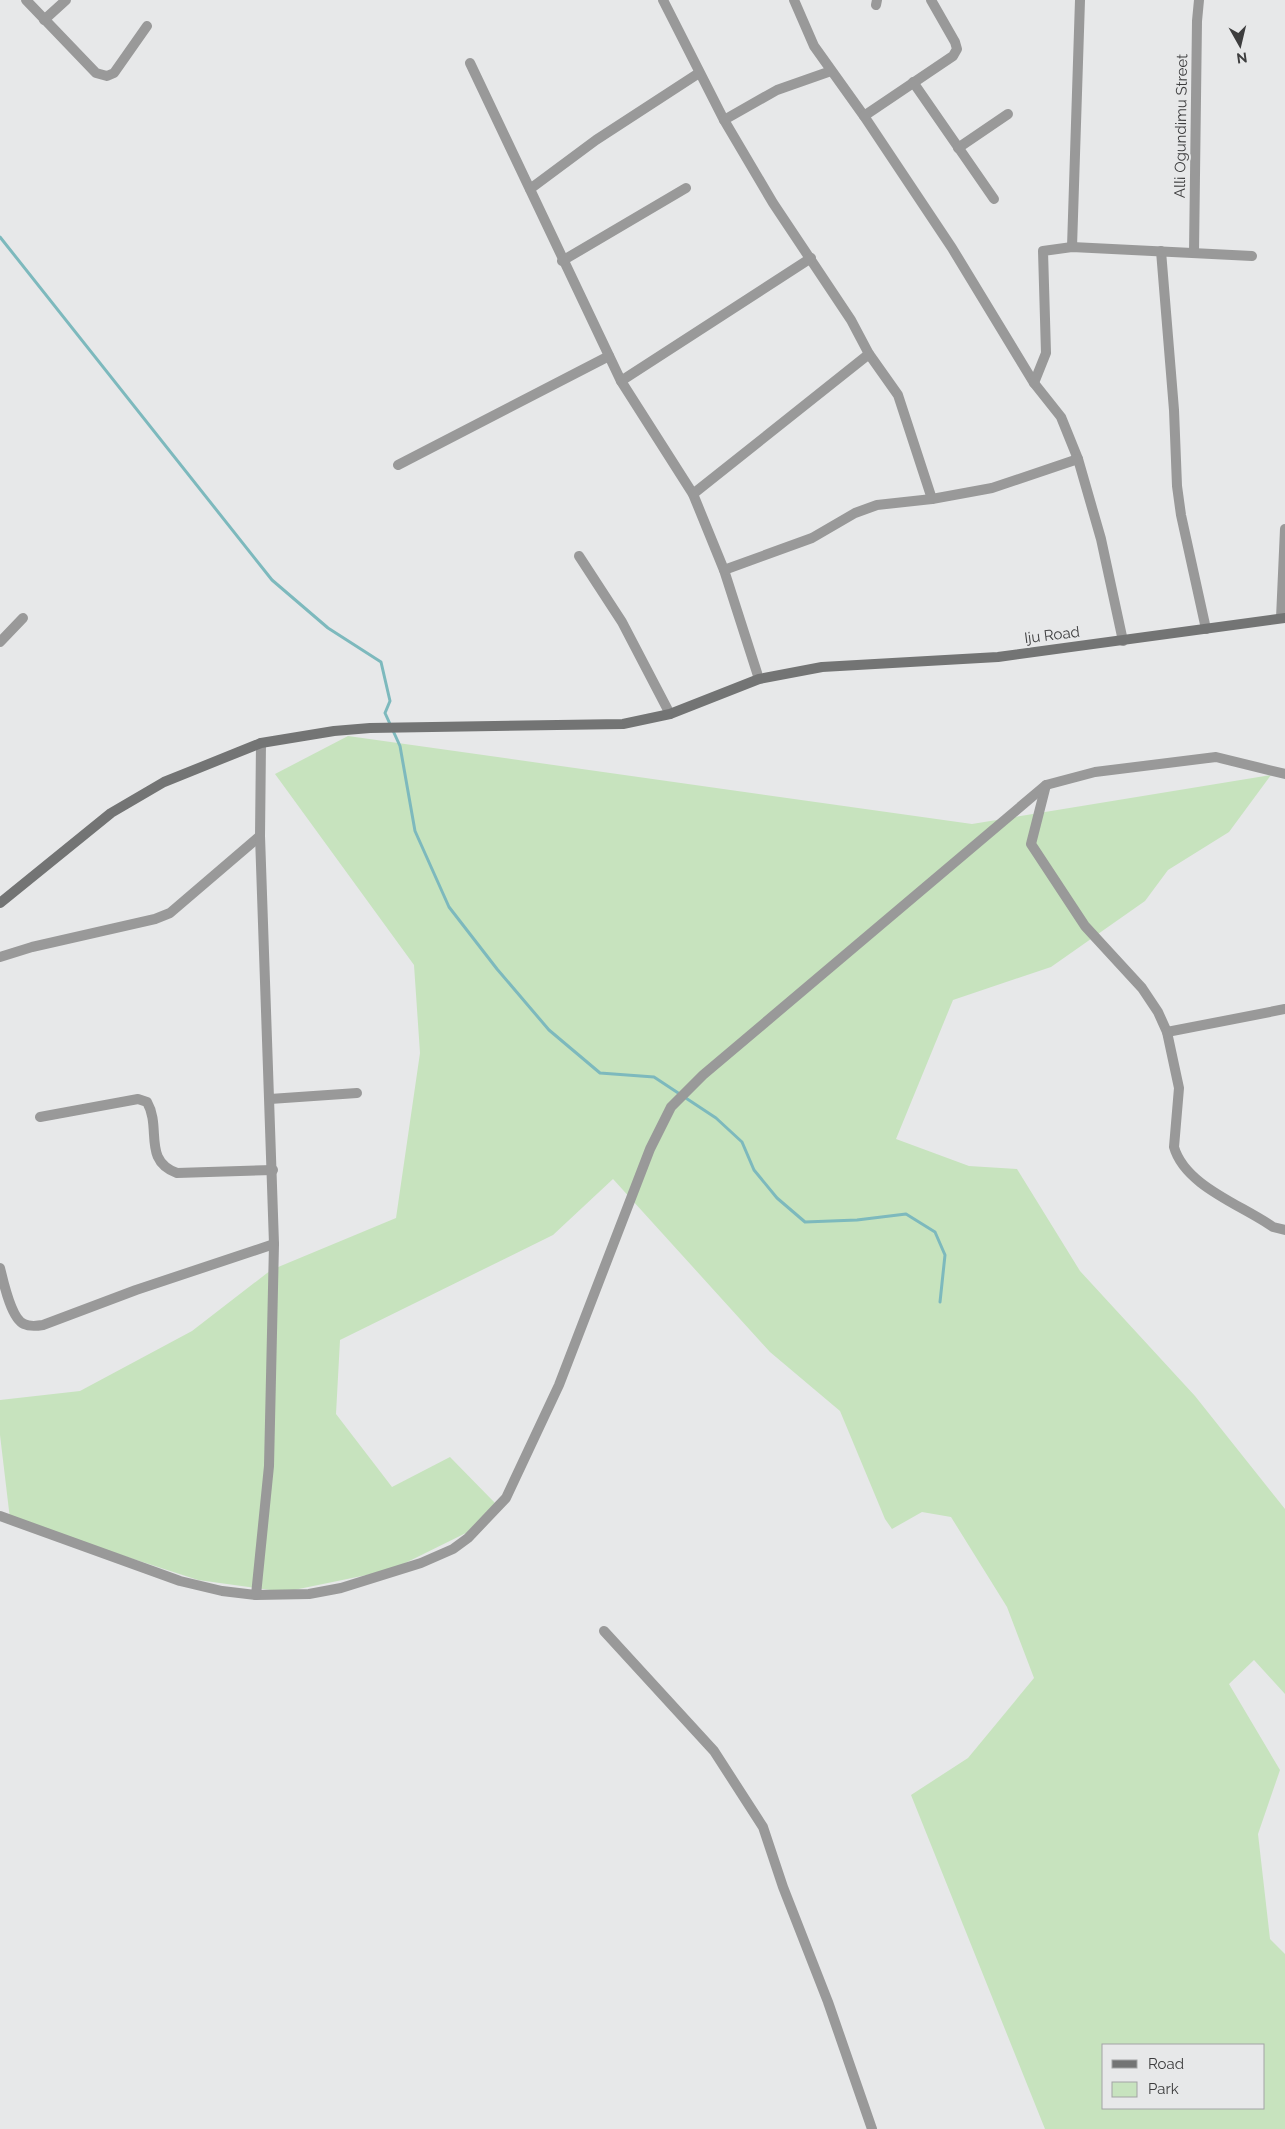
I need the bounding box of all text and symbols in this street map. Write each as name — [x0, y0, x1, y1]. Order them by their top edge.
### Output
north arrow — [1215, 20, 1265, 70]
text: N — [1235, 49, 1248, 67]
street label: Alli Ogundimu Street — [1171, 54, 1191, 198]
street label: Iju Road — [1023, 623, 1081, 647]
legend — [1102, 2044, 1265, 2109]
text: Road — [1148, 2055, 1184, 2073]
text: Park — [1148, 2080, 1179, 2098]

